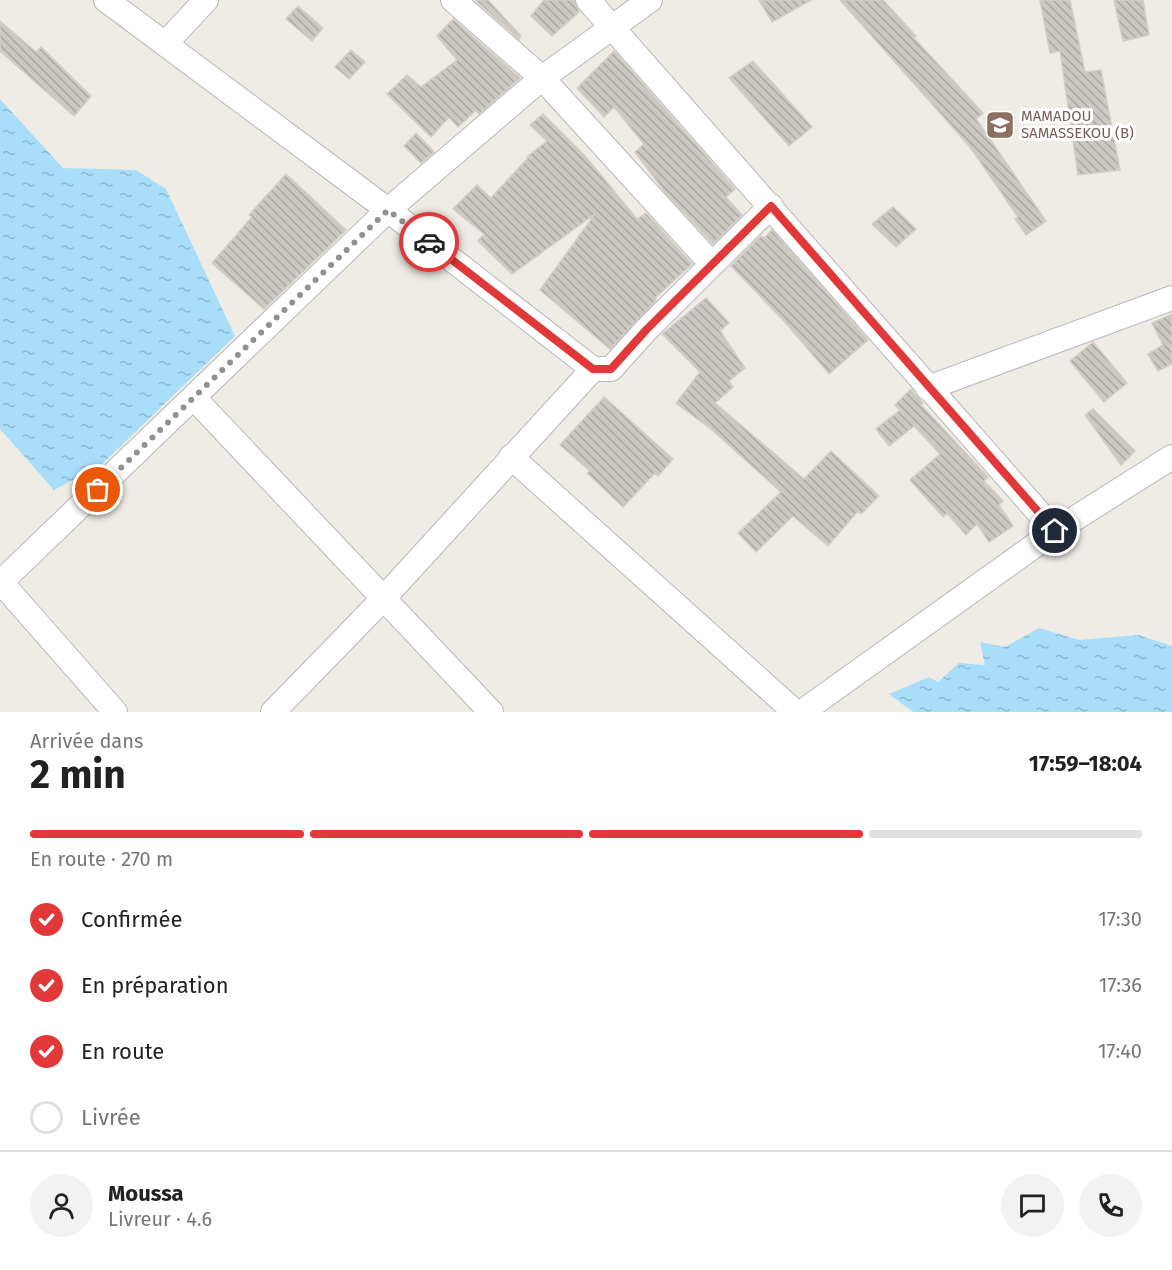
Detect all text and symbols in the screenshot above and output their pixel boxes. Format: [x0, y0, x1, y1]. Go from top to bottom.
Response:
place label: MAMADOU SAMASSEKOU (B) [1021, 107, 1134, 142]
school or university icon: MAMADOU SAMASSEKOU (B) [984, 109, 1016, 141]
courier [399, 212, 459, 272]
icon: car [413, 226, 446, 259]
pin [72, 464, 123, 515]
icon: bag [81, 473, 114, 506]
pin [1029, 505, 1080, 556]
icon: home [1038, 514, 1071, 547]
text: Arrivée dans [30, 729, 143, 753]
text: 17:59–18:04 [1029, 750, 1142, 777]
text: 2 min [30, 752, 126, 798]
text: En route · 270 m [30, 847, 173, 871]
icon: check [30, 903, 63, 936]
text: Confirmée [81, 906, 183, 933]
text: 17:30 [1098, 907, 1142, 931]
icon: check [30, 969, 63, 1002]
text: En préparation [81, 972, 229, 999]
text: 17:36 [1099, 973, 1142, 997]
icon: check [30, 1035, 63, 1068]
text: En route [81, 1038, 164, 1065]
text: 17:40 [1098, 1039, 1142, 1063]
text: Livrée [81, 1104, 141, 1131]
button: person [30, 1174, 93, 1237]
button: chat [1001, 1174, 1064, 1237]
button: phone [1079, 1174, 1142, 1237]
text: Moussa [108, 1180, 184, 1207]
text: Livreur · 4.6 [108, 1207, 212, 1231]

